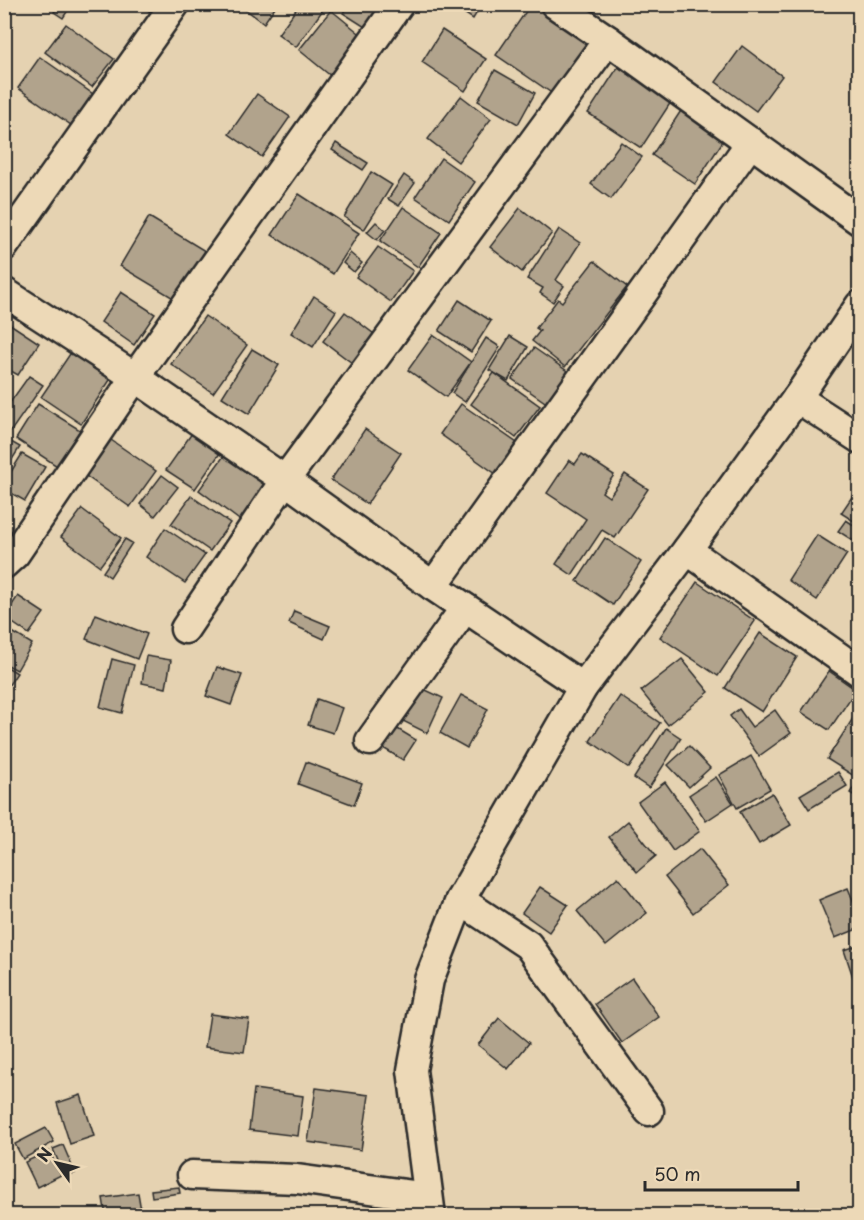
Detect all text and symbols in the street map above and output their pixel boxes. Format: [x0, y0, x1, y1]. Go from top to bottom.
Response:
north arrow [27, 1133, 87, 1193]
text: N [30, 1142, 57, 1166]
scale bar [645, 1154, 798, 1192]
text: 50 m [654, 1160, 701, 1187]

